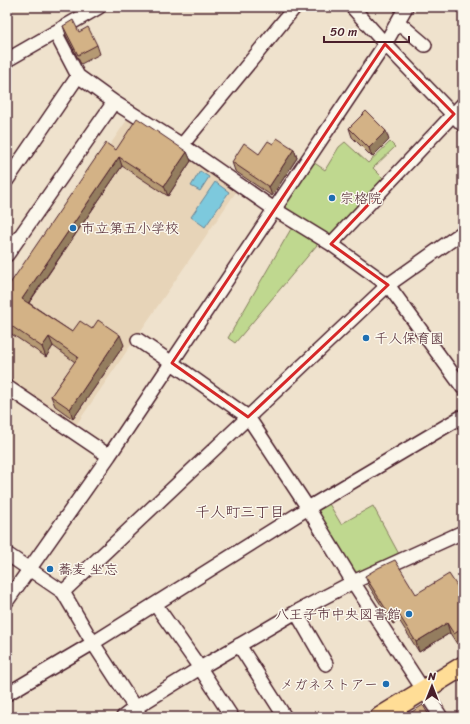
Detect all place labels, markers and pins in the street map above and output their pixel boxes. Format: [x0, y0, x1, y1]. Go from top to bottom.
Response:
place label: 宗格院 [340, 186, 382, 211]
marker: 宗格院 [327, 193, 337, 203]
place label: 市立第五小学校 [81, 216, 179, 241]
marker: 市立第五小学校 [68, 223, 78, 233]
place label: 千人保育園 [374, 326, 444, 351]
marker: 千人保育園 [361, 333, 371, 343]
place label: 蕎麦 坐忘 [58, 557, 118, 582]
marker: 蕎麦 坐忘 [45, 564, 55, 574]
place label: 八王子市中央図書館 [275, 602, 401, 627]
marker: 八王子市中央図書館 [404, 609, 414, 619]
place label: メガネストアー [280, 672, 378, 697]
marker: メガネストアー [381, 679, 391, 689]

